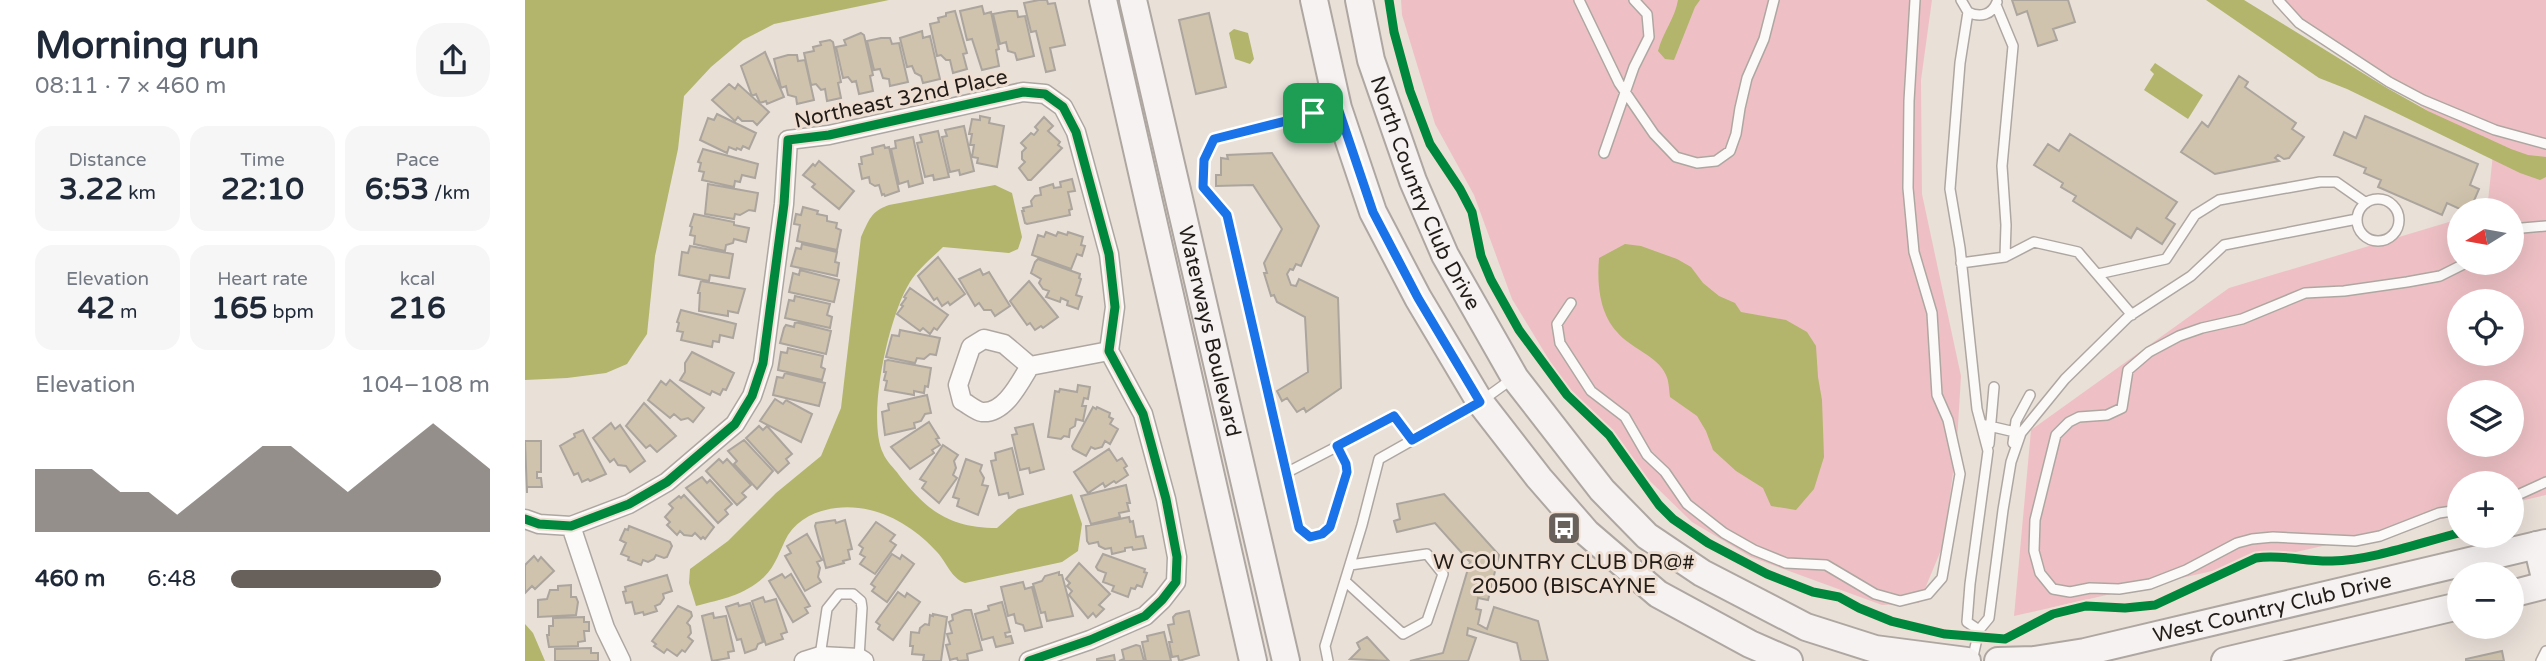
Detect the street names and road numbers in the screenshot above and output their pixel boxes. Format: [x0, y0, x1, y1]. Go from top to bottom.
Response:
street label: Northeast 32nd Place [792, 64, 1010, 134]
street label: North Country Club Drive [1365, 73, 1486, 314]
street label: Waterways Boulevard [1173, 223, 1246, 439]
street label: West Country Club Drive [2151, 567, 2394, 648]

